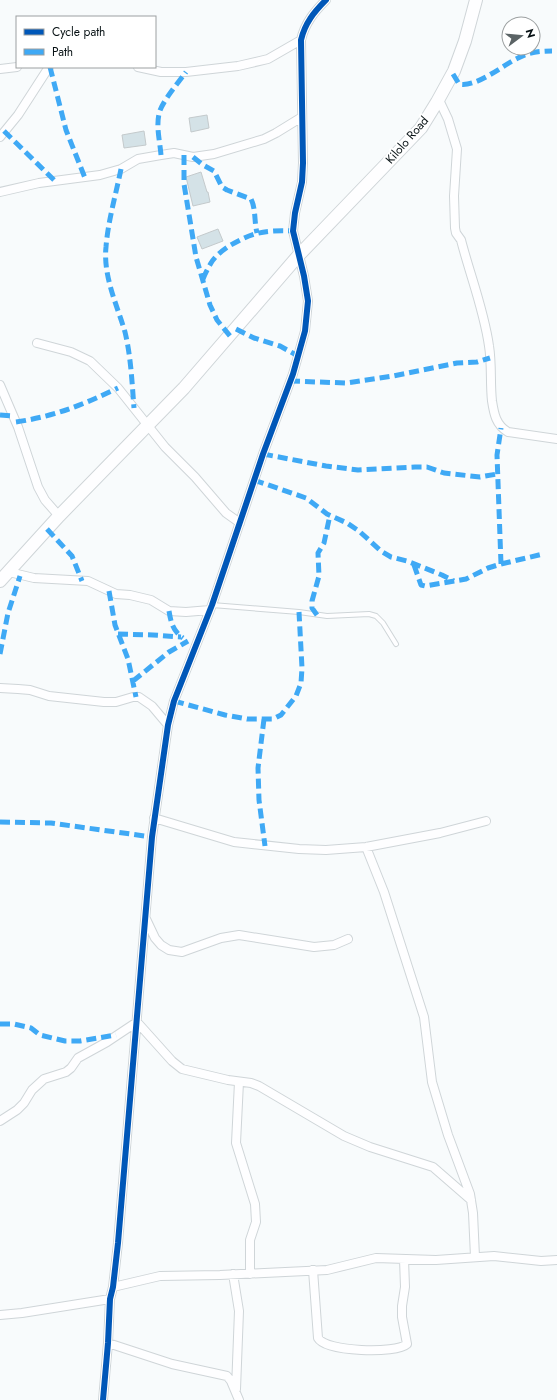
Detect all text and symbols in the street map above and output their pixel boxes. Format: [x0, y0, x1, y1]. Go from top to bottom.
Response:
legend [16, 16, 156, 68]
north arrow [501, 16, 541, 56]
text: Cycle path [52, 23, 105, 41]
text: N [522, 27, 540, 40]
text: Path [52, 43, 73, 61]
street label: Kilolo Road [381, 112, 433, 168]

